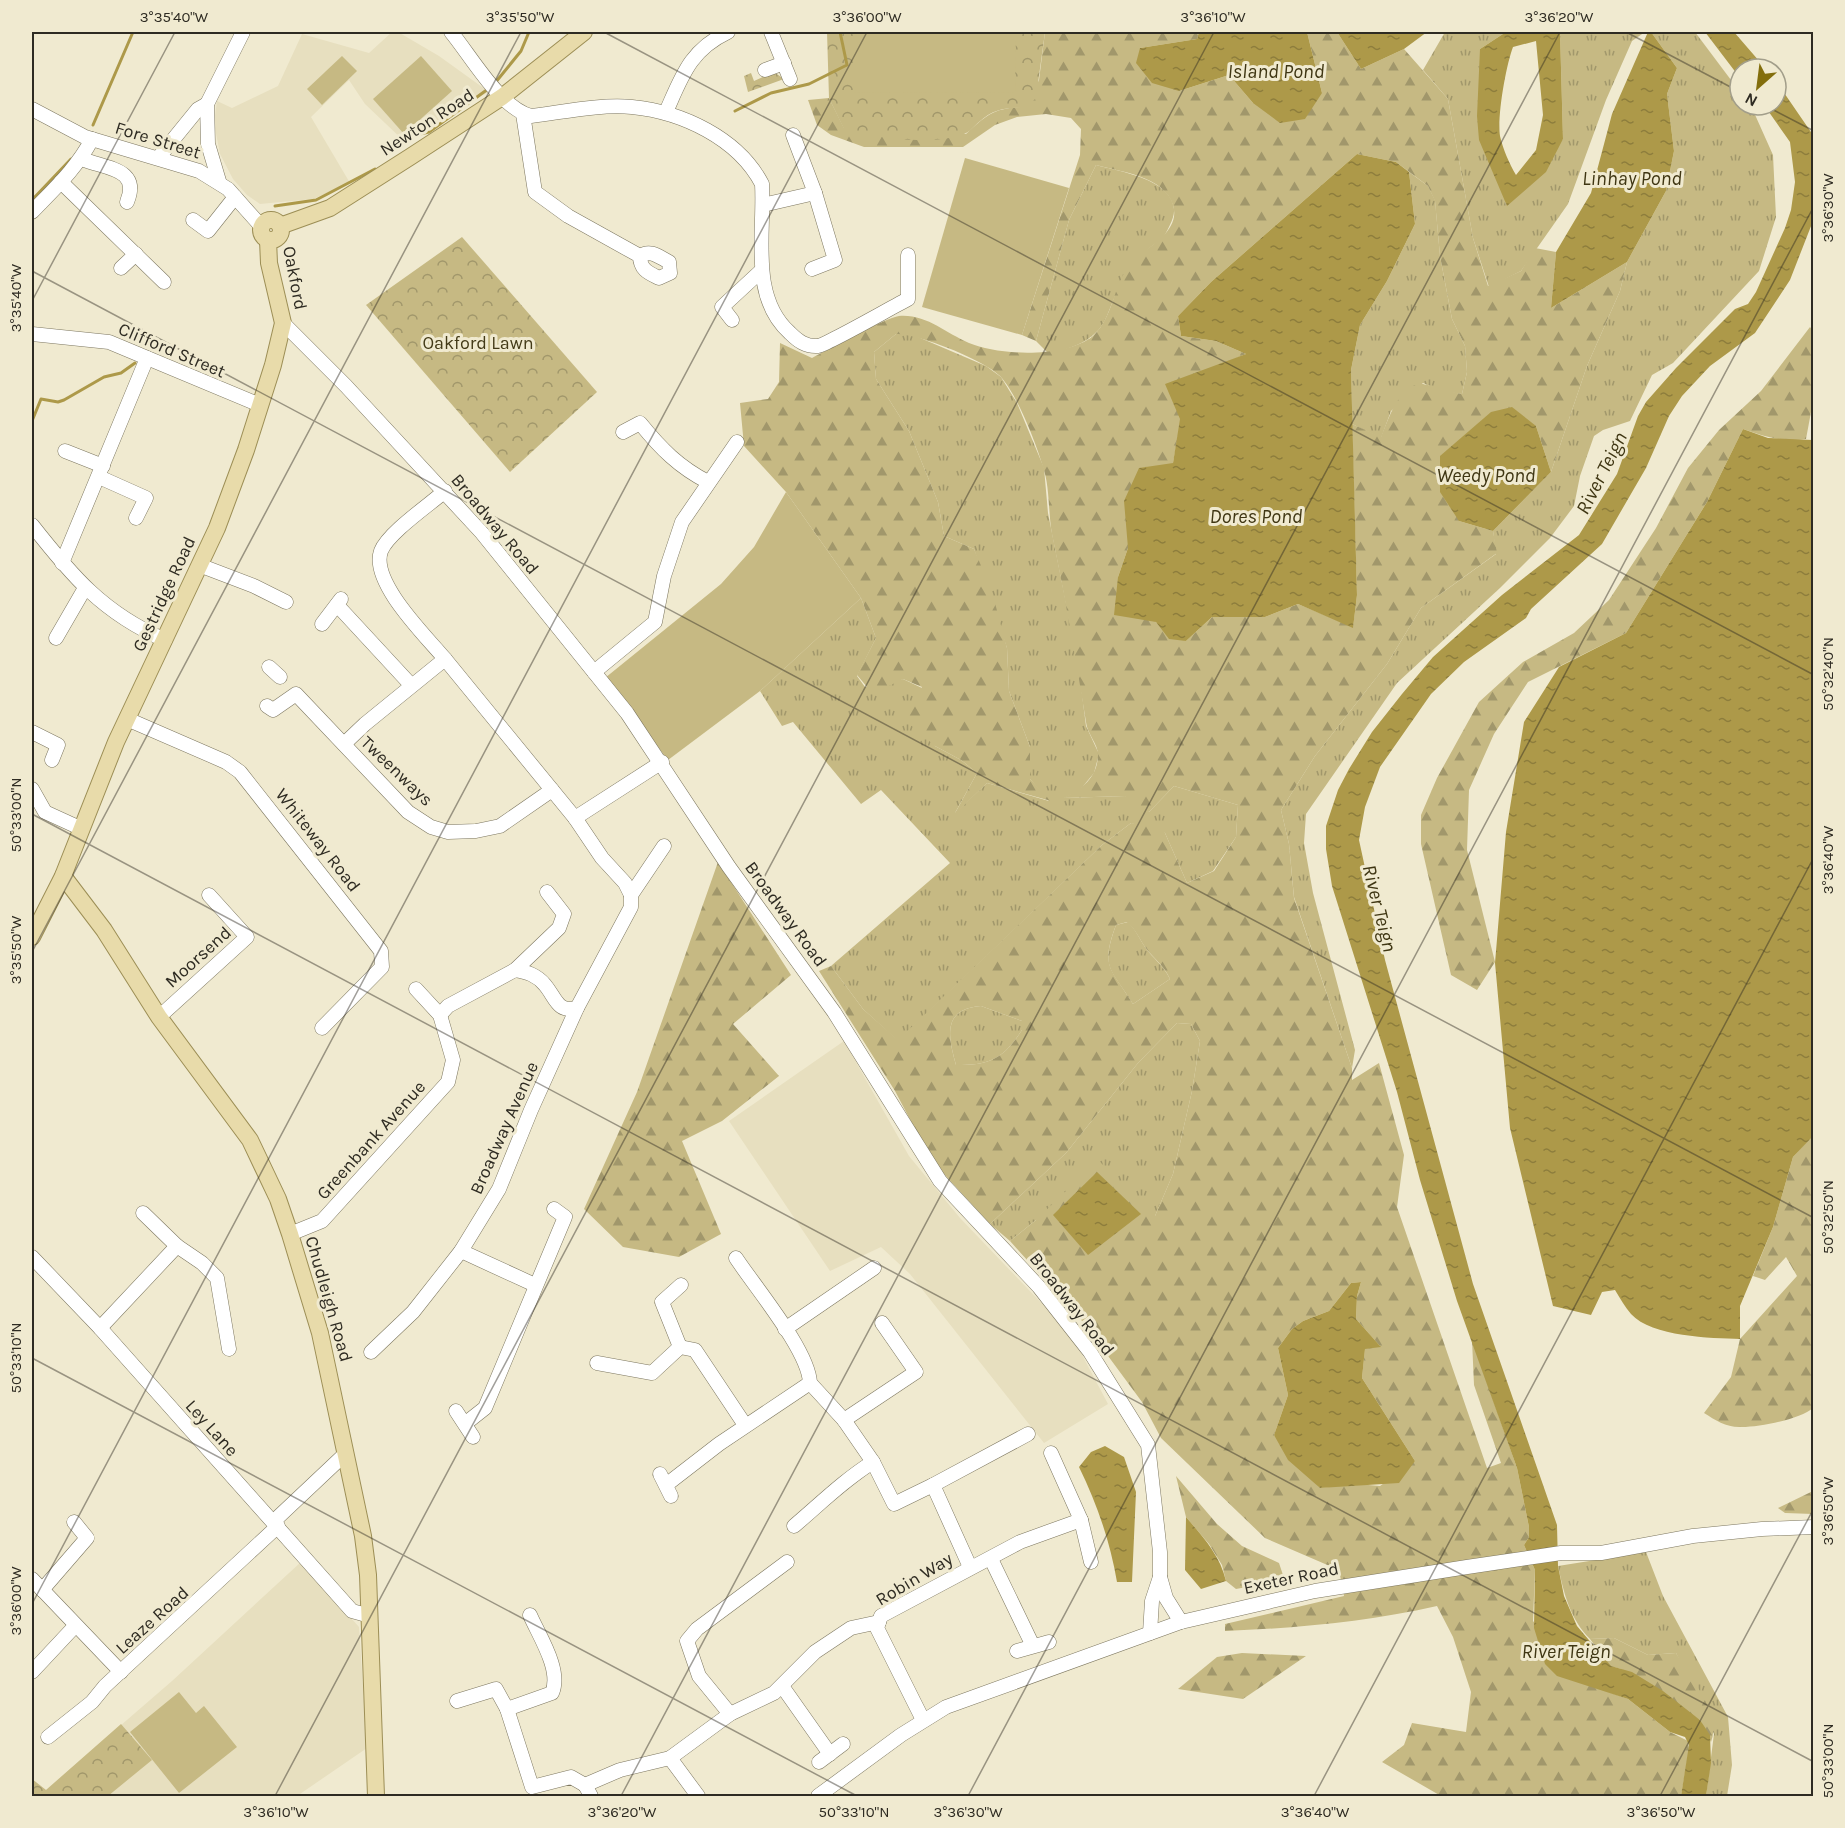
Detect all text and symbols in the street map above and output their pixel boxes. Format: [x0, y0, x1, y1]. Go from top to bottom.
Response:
text: 3°35'40"W [140, 8, 209, 26]
text: 3°35'50"W [486, 8, 555, 26]
text: 3°36'00"W [832, 8, 902, 26]
text: 3°36'10"W [1180, 8, 1246, 26]
text: 3°36'20"W [1524, 8, 1594, 26]
north arrow [1728, 57, 1788, 117]
water label: Island Pond [1228, 60, 1325, 83]
street label: Newton Road [376, 83, 478, 161]
text: N [1742, 89, 1761, 111]
street label: Fore Street [113, 117, 204, 163]
water label: Linhay Pond [1582, 167, 1682, 190]
text: 3°36'30"W [1819, 173, 1837, 243]
street label: Oakford [278, 244, 312, 312]
text: 3°35'40"W [7, 263, 25, 332]
street label: Clifford Street [115, 318, 229, 383]
park label: Oakford Lawn [422, 332, 534, 354]
water label: River Teign [1571, 428, 1632, 518]
water label: Weedy Pond [1436, 464, 1536, 487]
street label: Broadway Road [446, 469, 544, 579]
water label: Dores Pond [1210, 505, 1303, 528]
street label: Gestridge Road [128, 533, 200, 655]
text: 50°32'40"N [1819, 637, 1837, 711]
street label: Tweenways [356, 731, 438, 811]
text: 50°33'00"N [7, 778, 25, 852]
street label: Whiteway Road [271, 784, 365, 896]
text: 3°36'40"W [1819, 825, 1837, 894]
street label: Broadway Road [740, 857, 832, 971]
water label: River Teign [1358, 862, 1401, 954]
text: 3°35'50"W [7, 915, 25, 984]
street label: Moorsend [160, 922, 236, 992]
street label: Broadway Avenue [465, 1058, 543, 1198]
street label: Greenbank Avenue [312, 1076, 430, 1204]
text: 50°32'50"N [1819, 1180, 1837, 1254]
street label: Chudleigh Road [301, 1234, 357, 1364]
street label: Broadway Road [1025, 1248, 1119, 1360]
text: 50°33'10"N [7, 1323, 25, 1393]
street label: Ley Lane [181, 1395, 243, 1461]
text: 3°36'50"W [1819, 1476, 1837, 1545]
street label: Robin Way [872, 1547, 957, 1611]
street label: Exeter Road [1241, 1557, 1341, 1599]
text: 3°36'00"W [7, 1566, 25, 1636]
street label: Leaze Road [111, 1581, 193, 1659]
water label: River Teign [1521, 1640, 1611, 1663]
text: 50°33'00"N [1819, 1724, 1837, 1798]
text: 3°36'10"W [243, 1803, 309, 1821]
text: 3°36'20"W [587, 1803, 657, 1821]
text: 50°33'10"N [819, 1803, 889, 1821]
text: 3°36'30"W [933, 1803, 1003, 1821]
text: 3°36'40"W [1281, 1803, 1350, 1821]
text: 3°36'50"W [1627, 1803, 1696, 1821]

